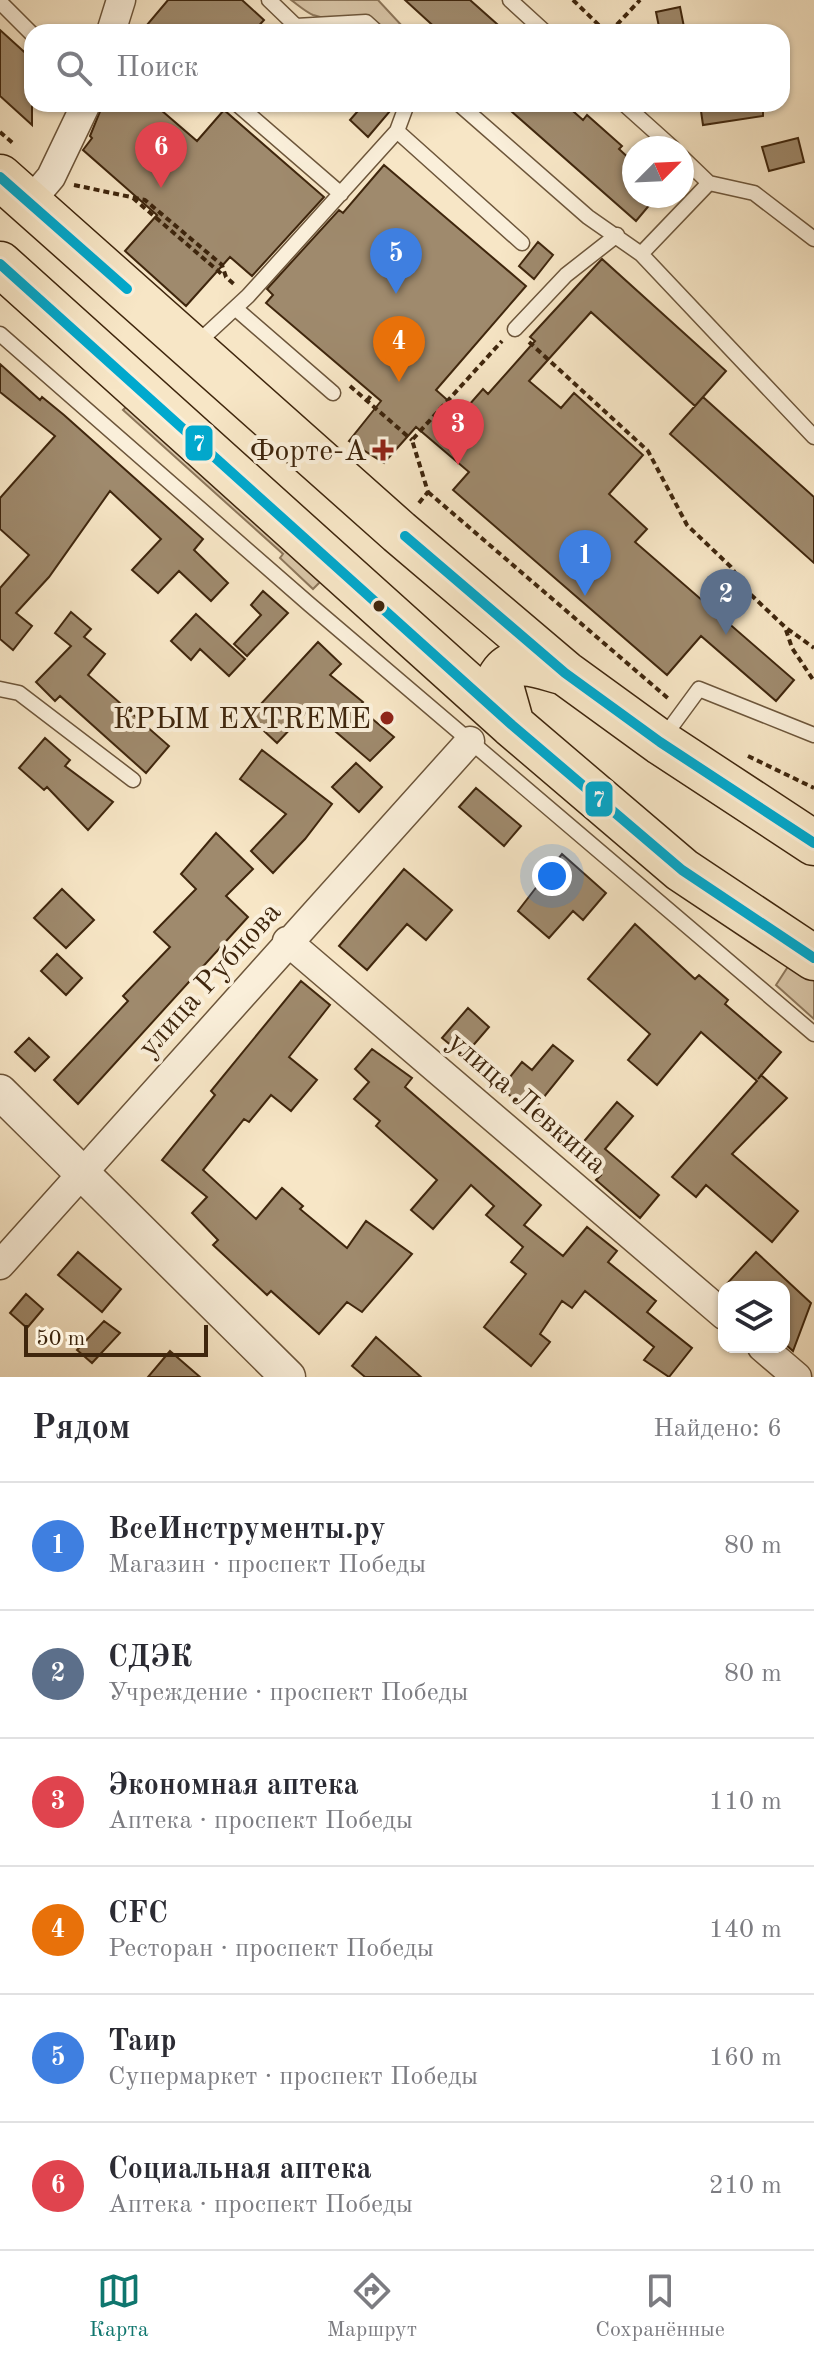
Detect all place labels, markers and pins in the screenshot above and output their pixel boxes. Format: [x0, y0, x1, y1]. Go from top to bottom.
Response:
pin: 6 [135, 122, 187, 188]
pin: 5 [370, 228, 422, 294]
pin: 4 [373, 316, 425, 382]
pin: 3 [432, 399, 484, 465]
place label: Форте-А [249, 437, 367, 467]
marker: Форте-А [374, 441, 392, 459]
pin: 1 [559, 530, 611, 596]
pin: 2 [700, 569, 752, 635]
unlabelled marker [371, 598, 387, 614]
place label: КРЫМ EXTREME [113, 705, 371, 735]
marker: КРЫМ EXTREME [378, 709, 396, 727]

